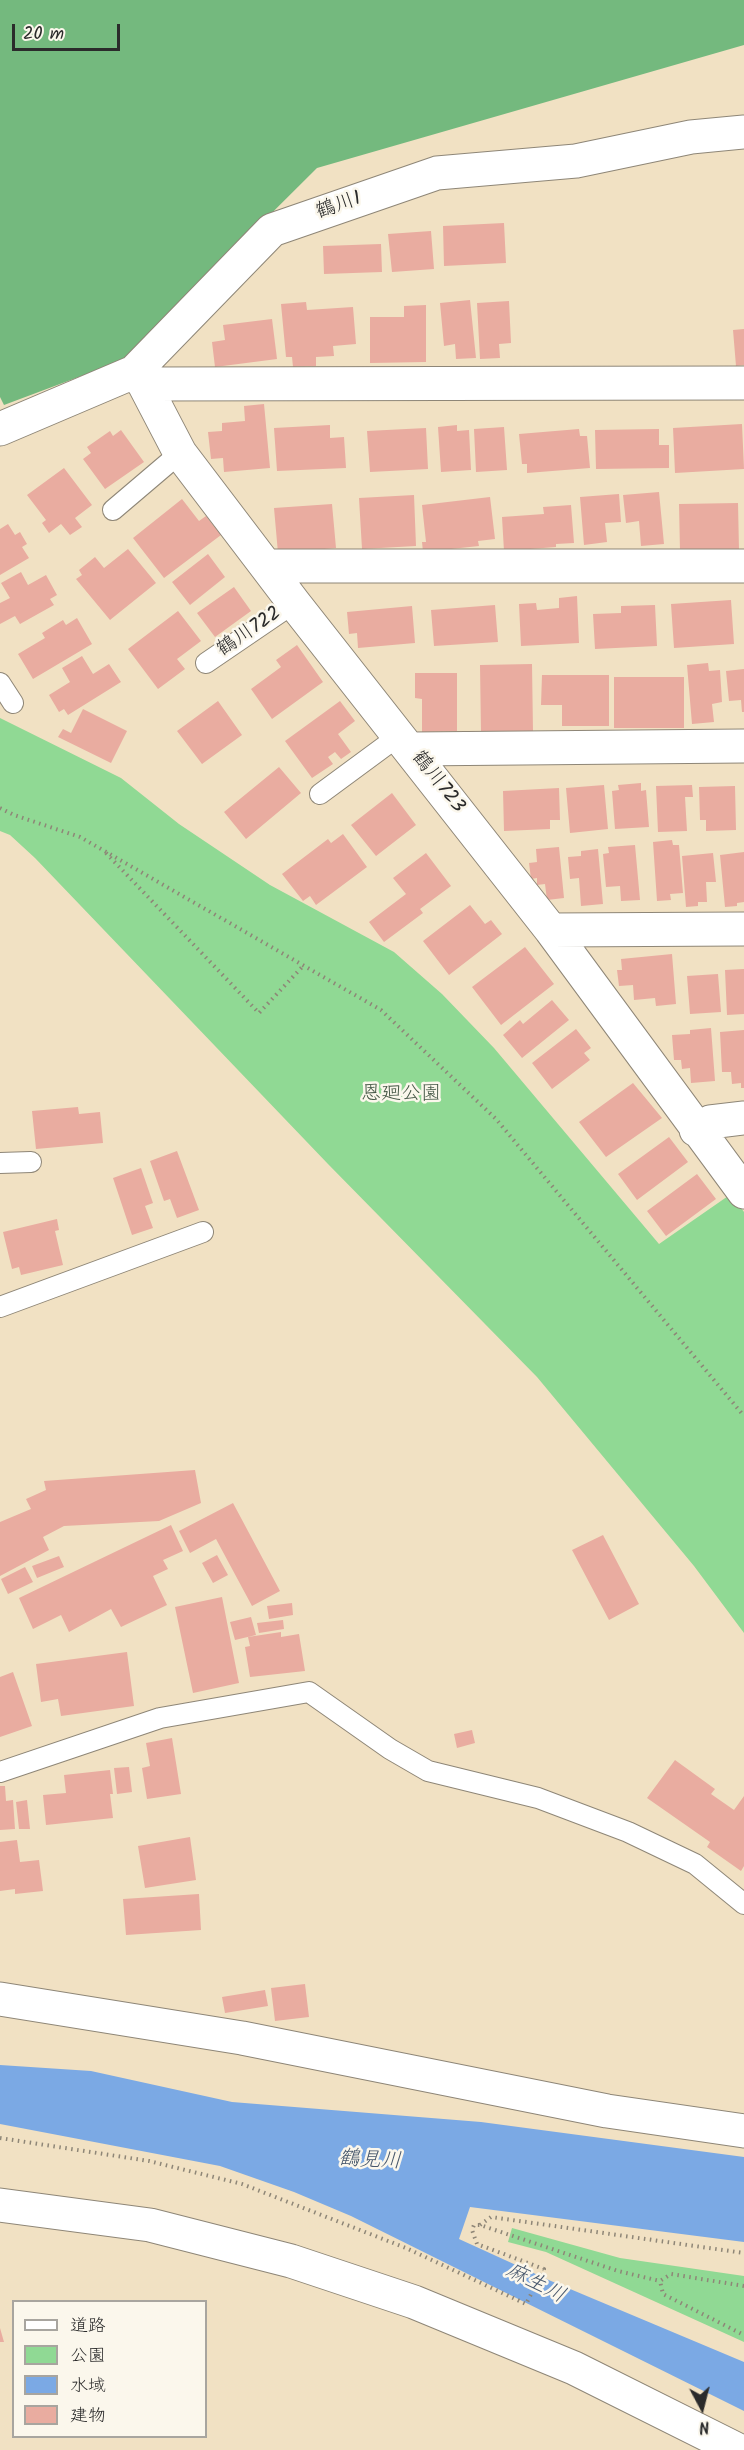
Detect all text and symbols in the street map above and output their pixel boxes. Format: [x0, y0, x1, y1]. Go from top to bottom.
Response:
scale bar [15, 12, 123, 50]
text: 20 m [23, 20, 64, 49]
street label: 鶴川1 [313, 188, 365, 226]
street label: 鶴川722 [213, 603, 287, 663]
street label: 鶴川723 [405, 747, 469, 819]
park label: 恩廻公園 [361, 1084, 441, 1108]
water label: 鶴見川 [338, 2148, 402, 2176]
water label: 麻生川 [501, 2259, 569, 2311]
legend [12, 2300, 207, 2438]
text: 道路 [70, 2312, 106, 2341]
text: 公園 [70, 2342, 106, 2371]
text: 水域 [70, 2372, 106, 2401]
north arrow [672, 2378, 732, 2438]
text: 建物 [70, 2402, 106, 2431]
text: N [698, 2413, 711, 2439]

